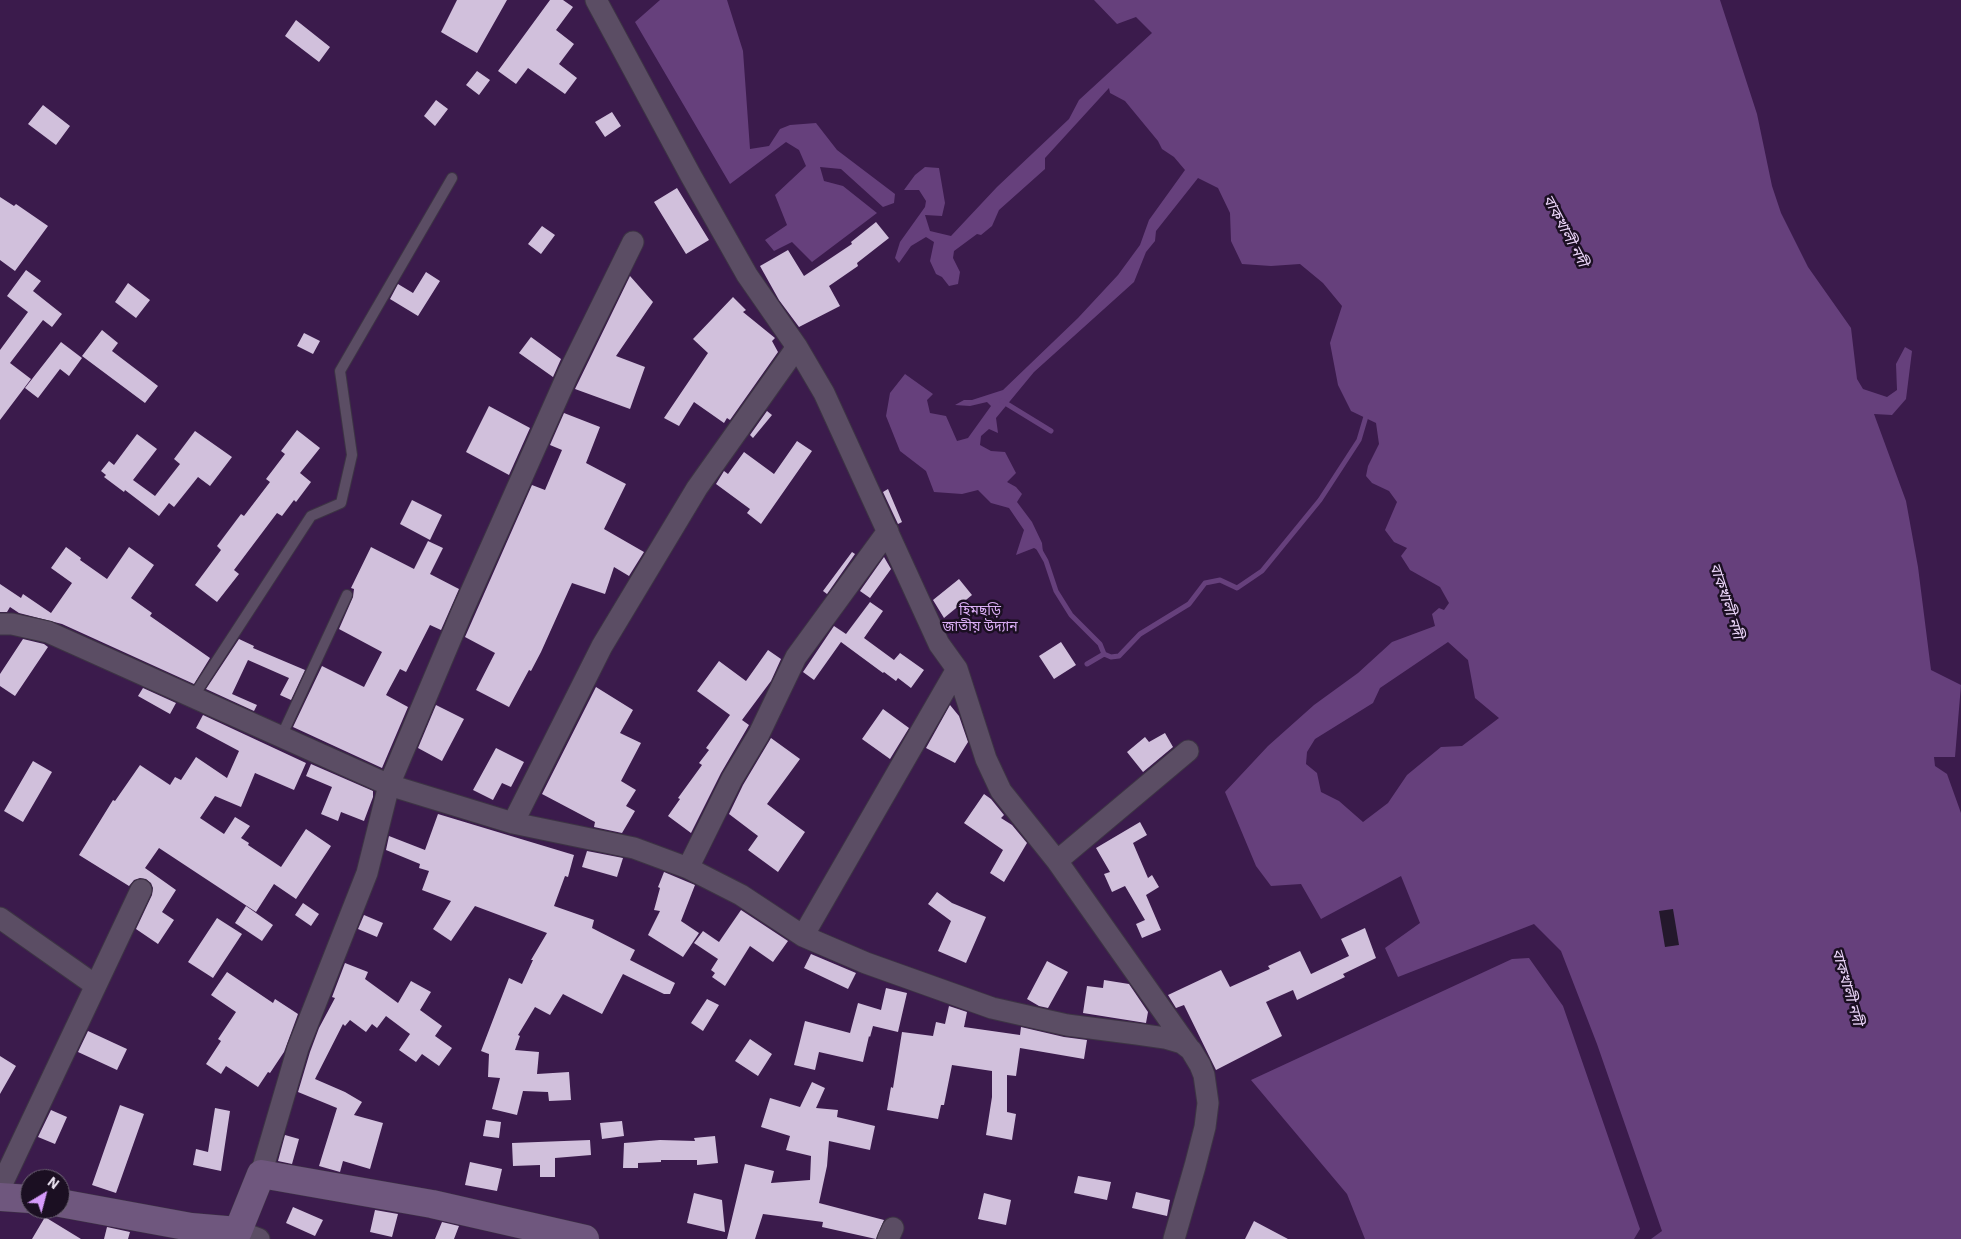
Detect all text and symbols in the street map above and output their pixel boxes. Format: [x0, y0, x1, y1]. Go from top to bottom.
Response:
water label: বাকখালী নদী [1539, 192, 1591, 270]
water label: বাকখালী নদী [1705, 561, 1747, 641]
park label: হিমছড়ি জাতীয় উদ্যান [942, 603, 1018, 636]
water label: বাকখালী নদী [1827, 947, 1867, 1027]
north arrow [20, 1169, 70, 1219]
text: N [44, 1173, 63, 1193]

